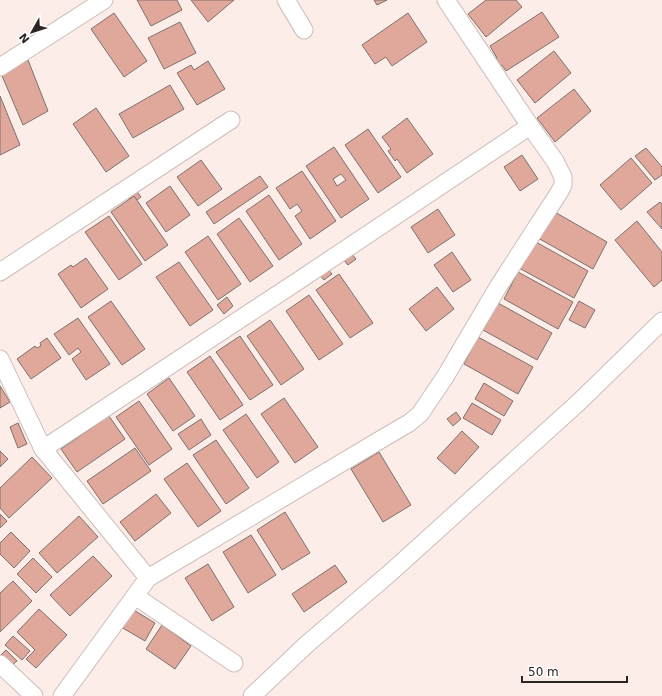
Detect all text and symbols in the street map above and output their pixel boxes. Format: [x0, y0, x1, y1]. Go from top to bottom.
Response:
north arrow [12, 12, 52, 52]
text: N [17, 30, 33, 46]
scale bar [522, 658, 627, 684]
text: 50 m [528, 665, 559, 679]

